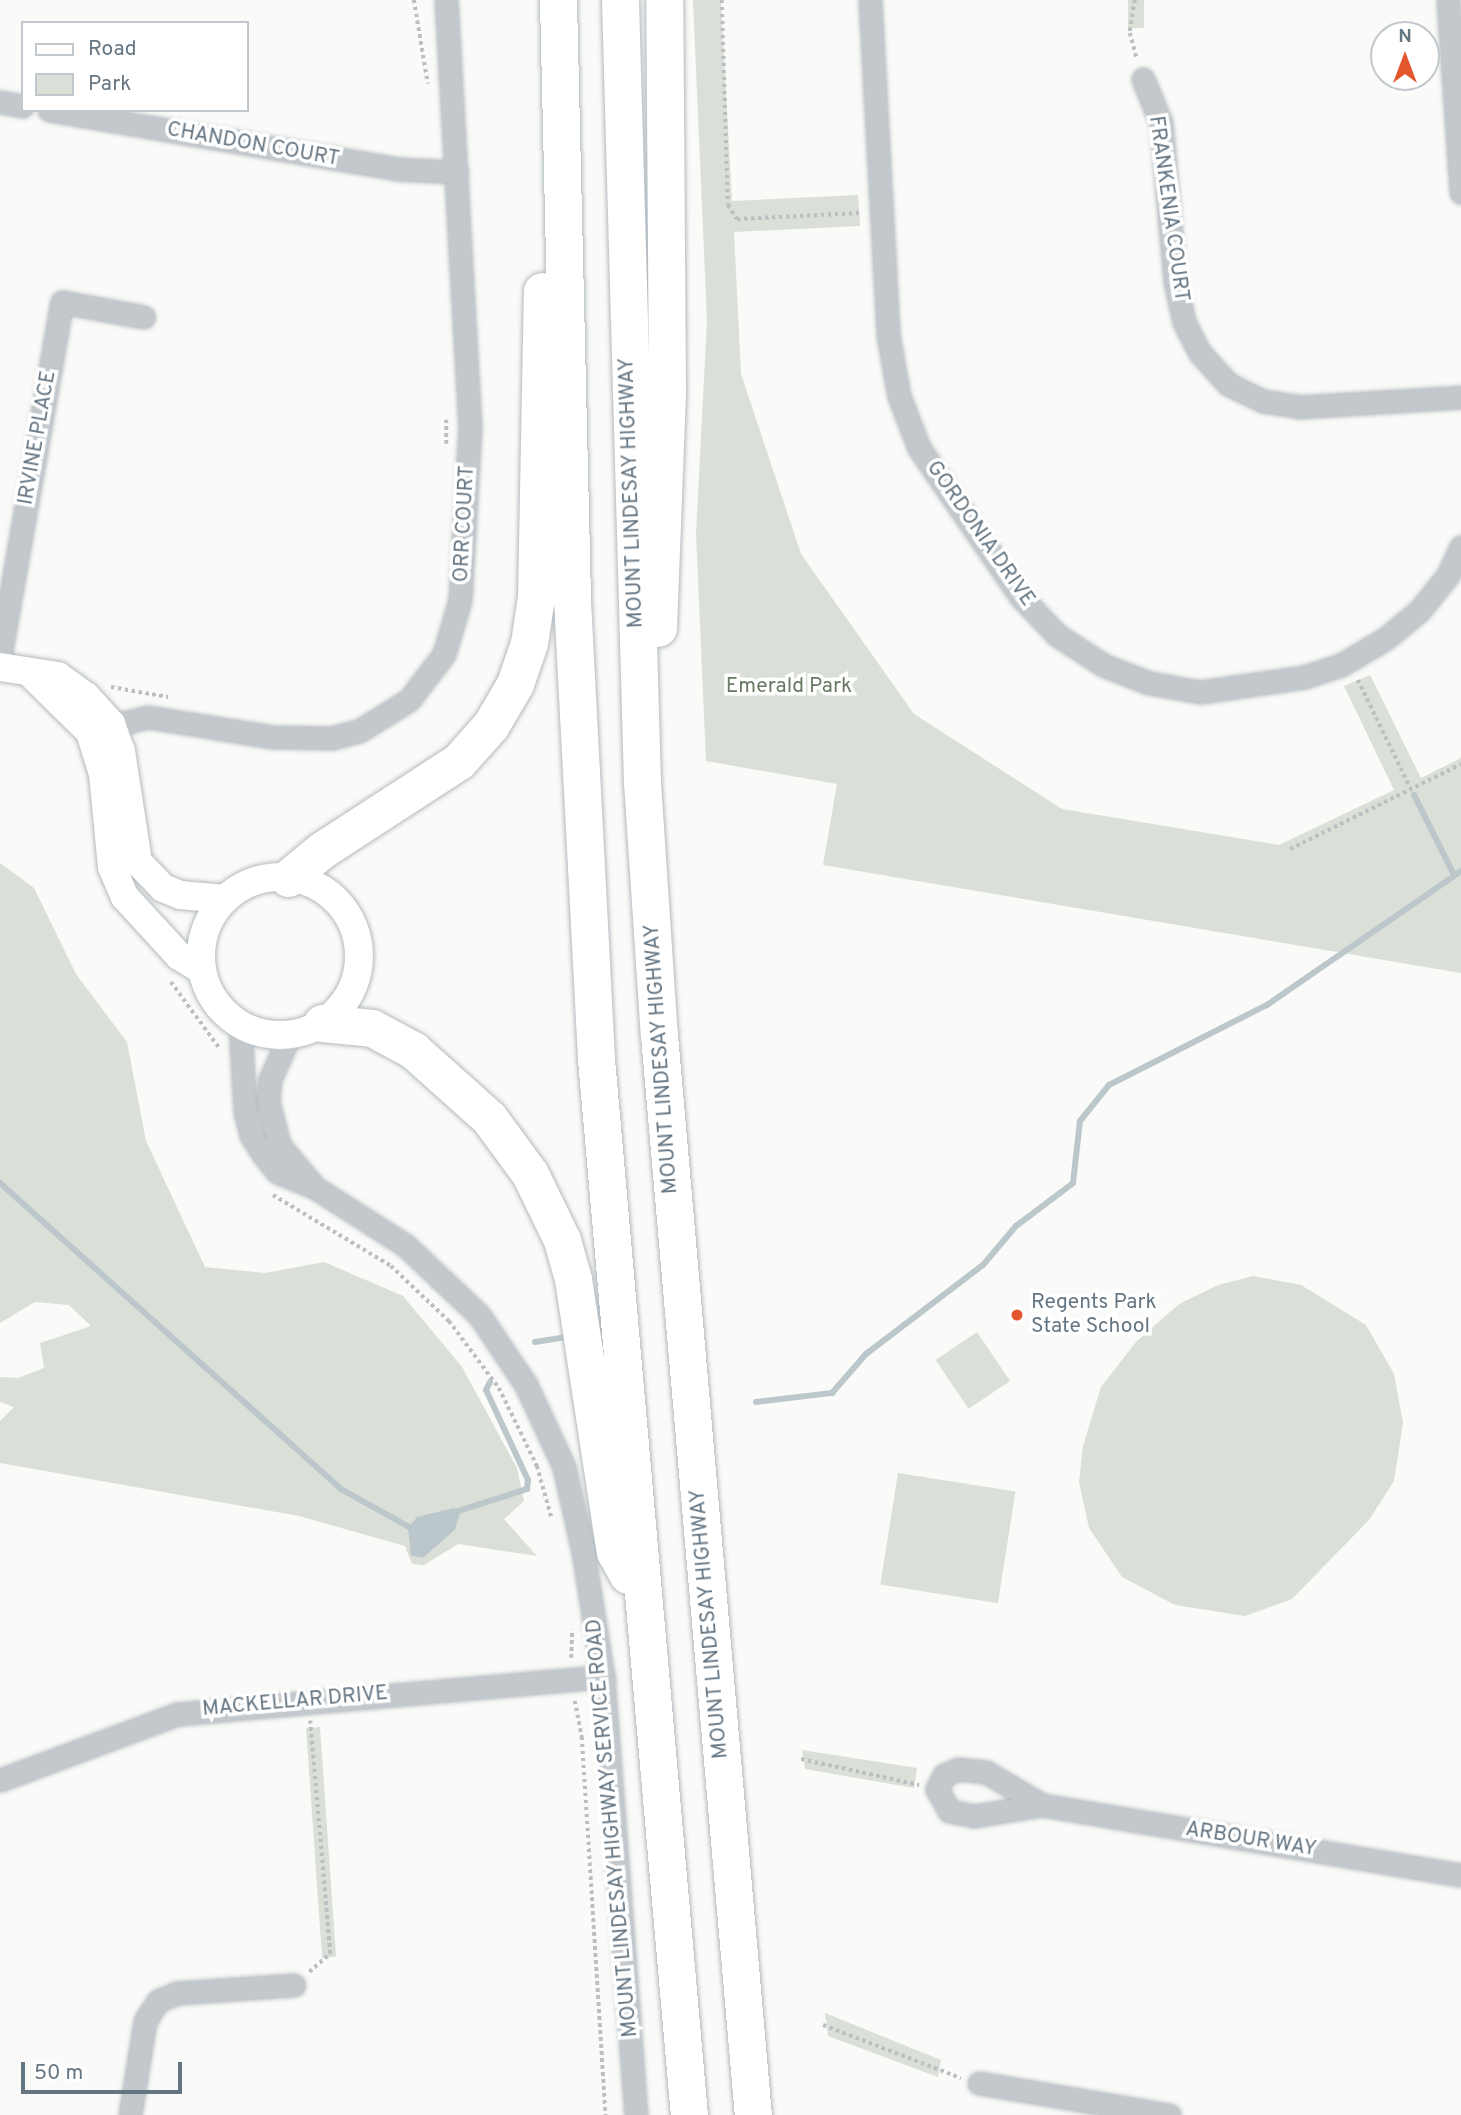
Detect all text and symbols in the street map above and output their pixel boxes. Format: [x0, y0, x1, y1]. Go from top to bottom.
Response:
legend [21, 21, 248, 112]
north arrow [1370, 21, 1440, 91]
text: N [1398, 25, 1412, 49]
text: Road [88, 36, 137, 63]
text: Park [88, 71, 131, 98]
street label: FRANKENIA COURT [1142, 114, 1194, 304]
street label: CHANDON COURT [165, 117, 341, 173]
street label: MOUNT LINDESAY HIGHWAY [615, 357, 649, 629]
street label: IRVINE PLACE [14, 369, 62, 507]
street label: GORDONIA DRIVE [920, 456, 1040, 612]
street label: ORR COURT [449, 465, 481, 583]
park label: Emerald Park [726, 674, 852, 700]
street label: MOUNT LINDESAY HIGHWAY [640, 922, 684, 1196]
place label: Regents Park State School [1031, 1290, 1157, 1340]
marker: Regents Park State School [1009, 1307, 1025, 1323]
street label: MOUNT LINDESAY HIGHWAY [686, 1487, 734, 1761]
street label: MOUNT LINDESAY HIGHWAY SERVICE ROAD [582, 1616, 644, 2040]
street label: MACKELLAR DRIVE [201, 1681, 389, 1723]
street label: ARBOUR WAY [1183, 1817, 1319, 1863]
scale bar [24, 2048, 186, 2092]
text: 50 m [34, 2060, 83, 2087]

